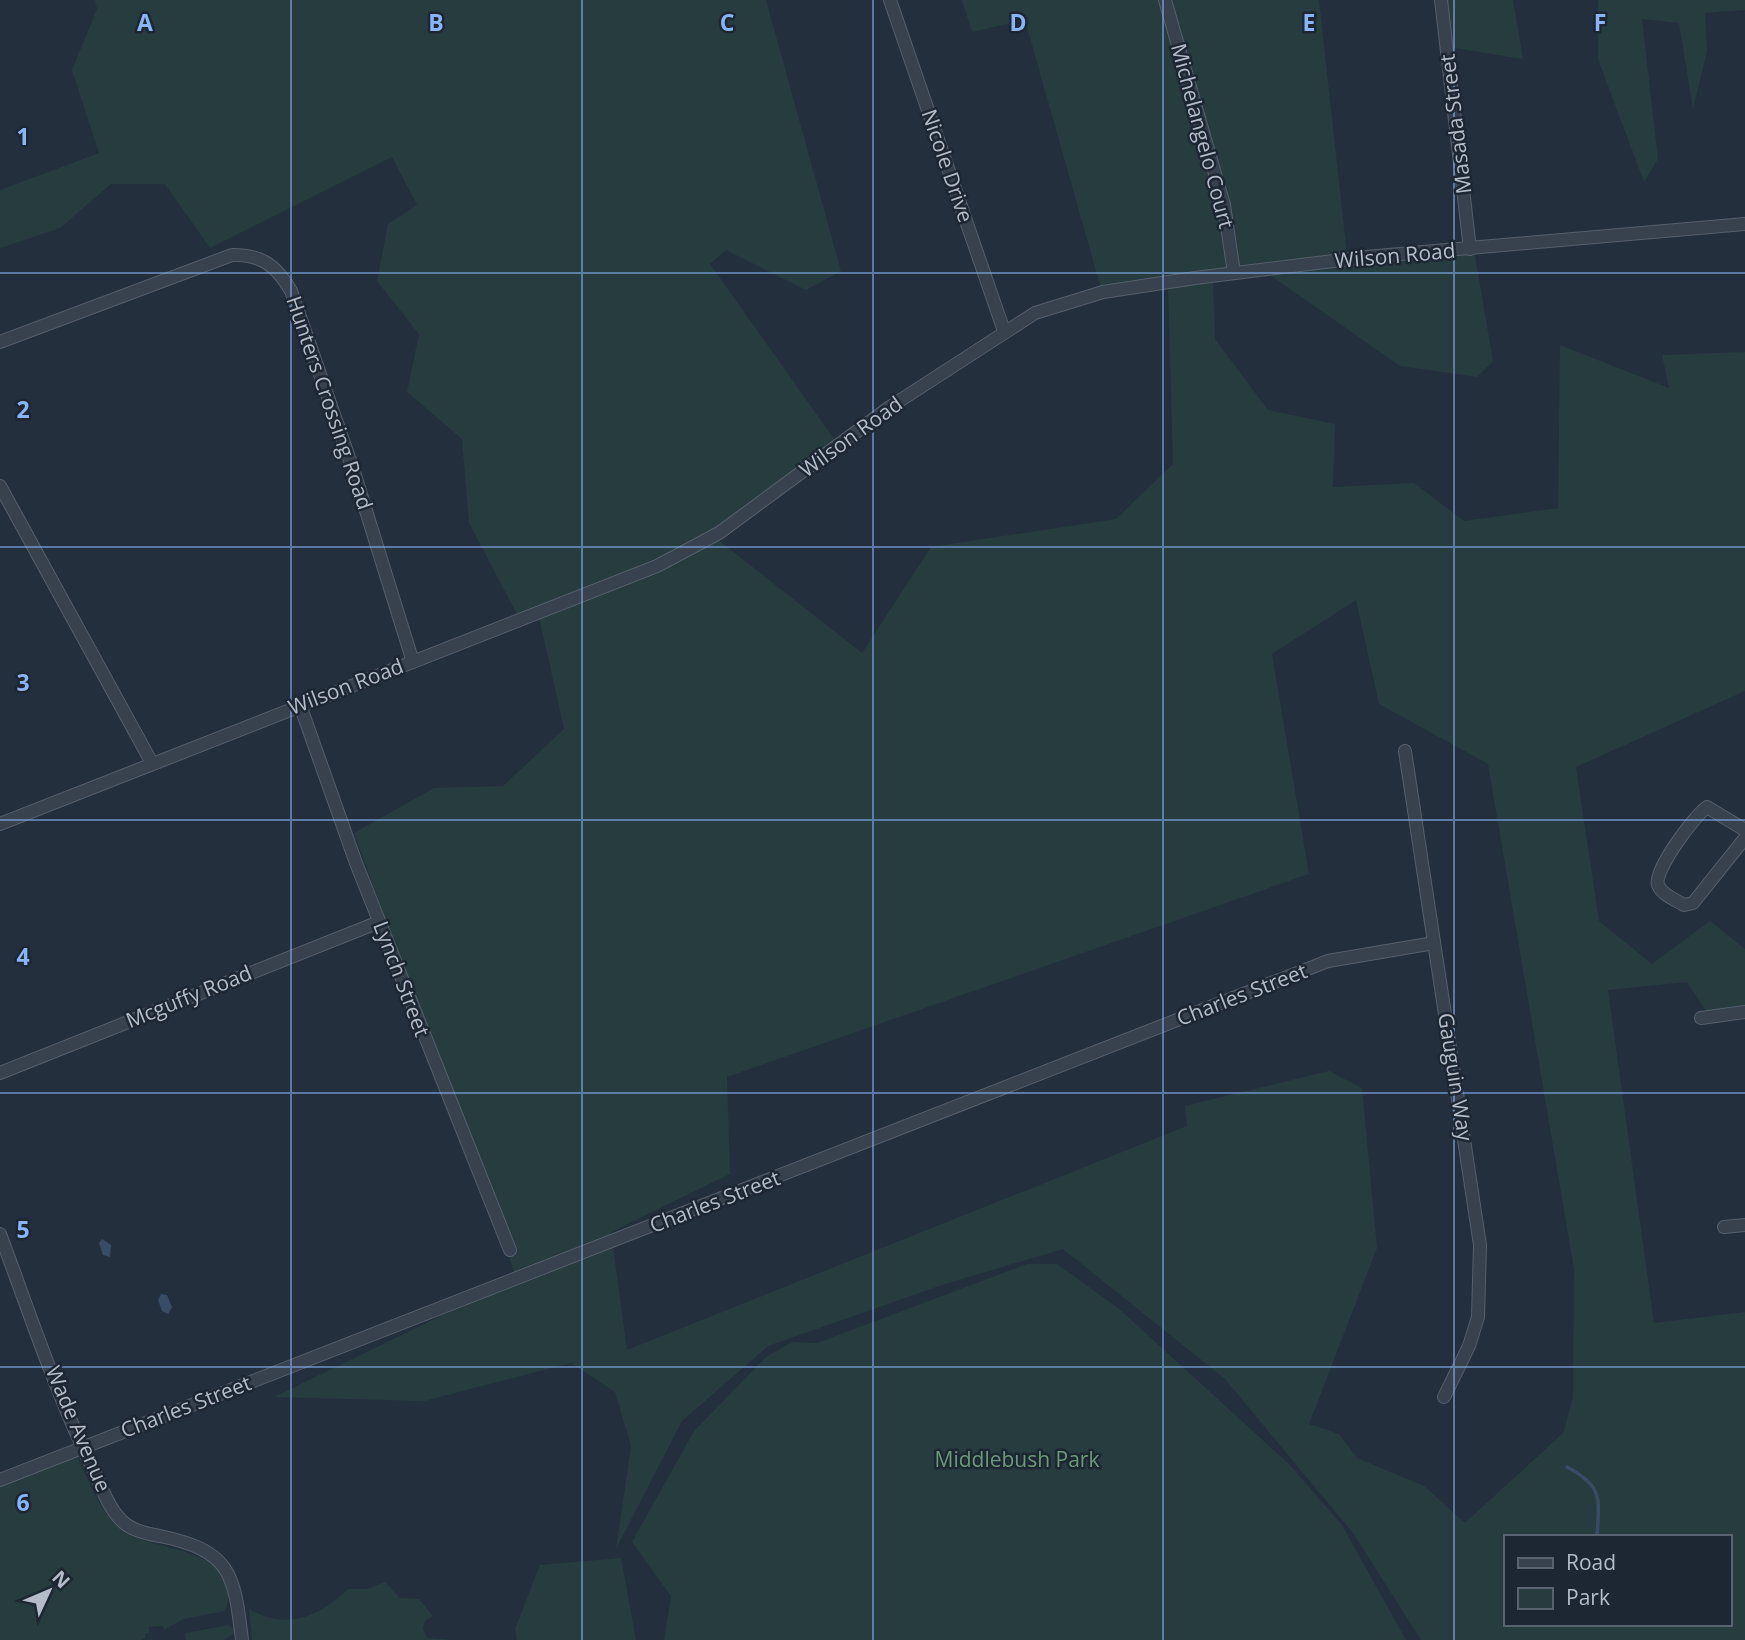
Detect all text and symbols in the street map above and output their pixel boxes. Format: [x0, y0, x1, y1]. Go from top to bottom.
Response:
text: A [137, 6, 153, 38]
text: B [428, 6, 444, 38]
text: C [720, 6, 734, 38]
text: D [1009, 6, 1027, 38]
text: E [1303, 6, 1315, 38]
text: F [1594, 6, 1606, 38]
street label: Michelangelo Court [1165, 40, 1241, 231]
street label: Masada Street [1433, 53, 1477, 196]
street label: Nicole Drive [916, 105, 980, 226]
text: 1 [16, 120, 30, 152]
street label: Wilson Road [1333, 236, 1456, 274]
street label: Hunters Crossing Road [280, 292, 380, 513]
street label: Wilson Road [793, 389, 908, 483]
text: 2 [16, 393, 30, 425]
street label: Wilson Road [284, 651, 407, 721]
text: 3 [16, 666, 30, 698]
street label: Lynch Street [367, 917, 437, 1040]
text: 4 [16, 940, 30, 972]
street label: Charles Street [1172, 956, 1311, 1032]
street label: Mcguffy Road [122, 958, 256, 1034]
street label: Gauguin Way [1432, 1011, 1480, 1143]
street label: Charles Street [645, 1163, 784, 1239]
text: 5 [16, 1213, 30, 1245]
street label: Wade Avenue [40, 1361, 118, 1496]
street label: Charles Street [116, 1368, 255, 1444]
park label: Middlebush Park [935, 1445, 1099, 1473]
text: 6 [16, 1486, 30, 1518]
legend [1504, 1535, 1731, 1626]
text: Road [1566, 1548, 1616, 1576]
north arrow [14, 1556, 84, 1626]
text: N [47, 1565, 76, 1594]
text: Park [1566, 1583, 1610, 1611]

